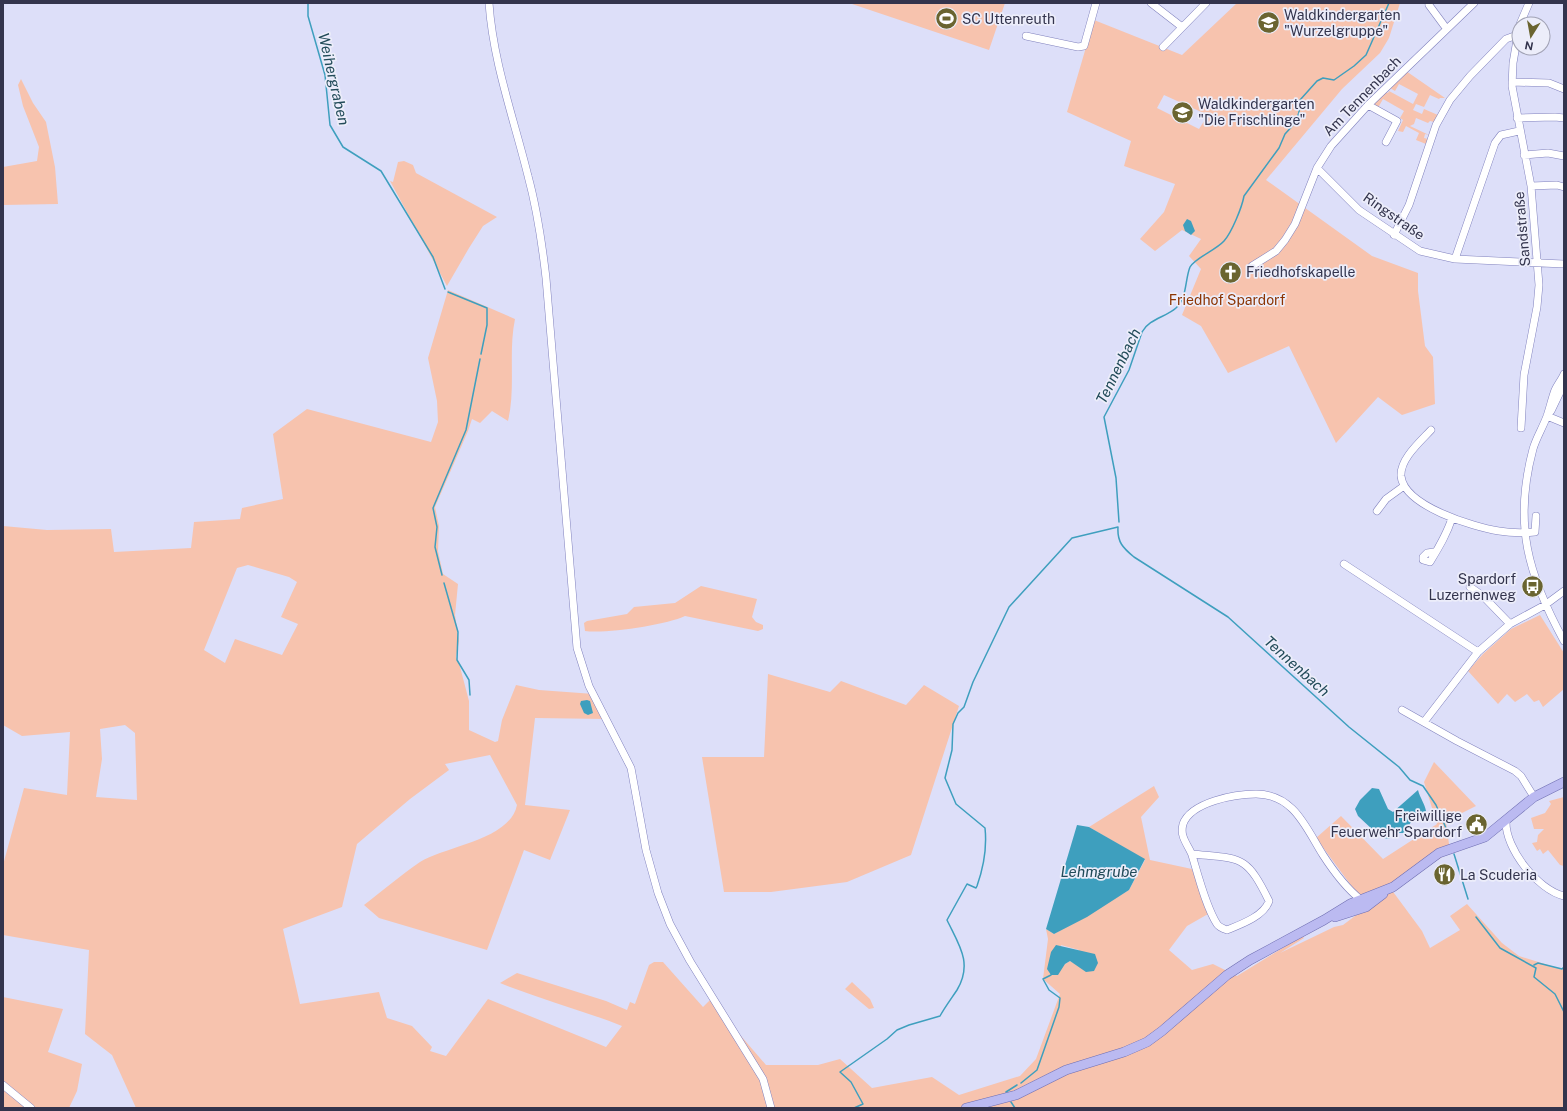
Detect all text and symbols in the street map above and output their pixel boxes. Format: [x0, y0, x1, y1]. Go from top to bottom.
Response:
sports icon: SC Uttenreuth [934, 6, 960, 32]
place label: Waldkindergarten "Wurzelgruppe" [1284, 7, 1401, 39]
school or university icon: Waldkindergarten "Wurzelgruppe" [1256, 10, 1282, 36]
place label: SC Uttenreuth [962, 11, 1055, 27]
north arrow [1511, 16, 1551, 56]
water label: Weihergraben [315, 31, 353, 127]
text: N [1524, 39, 1534, 53]
street label: Am Tennenbach [1320, 53, 1404, 139]
place label: Waldkindergarten "Die Frischlinge" [1198, 96, 1315, 128]
school or university icon: Waldkindergarten "Die Frischlinge" [1169, 99, 1195, 125]
street label: Ringstraße [1360, 189, 1428, 243]
street label: Sandstraße [1511, 191, 1533, 267]
church icon: Friedhofskapelle [1218, 259, 1244, 285]
place label: Friedhofskapelle [1246, 264, 1355, 280]
park label: Friedhof Spardorf [1169, 292, 1286, 308]
water label: Tennenbach [1092, 326, 1144, 406]
place label: Spardorf Luzernenweg [1428, 571, 1516, 603]
bus stop icon: Spardorf Luzernenweg [1519, 574, 1545, 600]
water label: Tennenbach [1261, 632, 1333, 700]
place label: Freiwillige Feuerwehr Spardorf [1330, 808, 1462, 840]
public building icon: Freiwillige Feuerwehr Spardorf [1464, 811, 1490, 837]
restaurant icon: La Scuderia [1432, 862, 1458, 888]
water label: Lehmgrube [1060, 863, 1138, 880]
place label: La Scuderia [1460, 867, 1537, 883]

